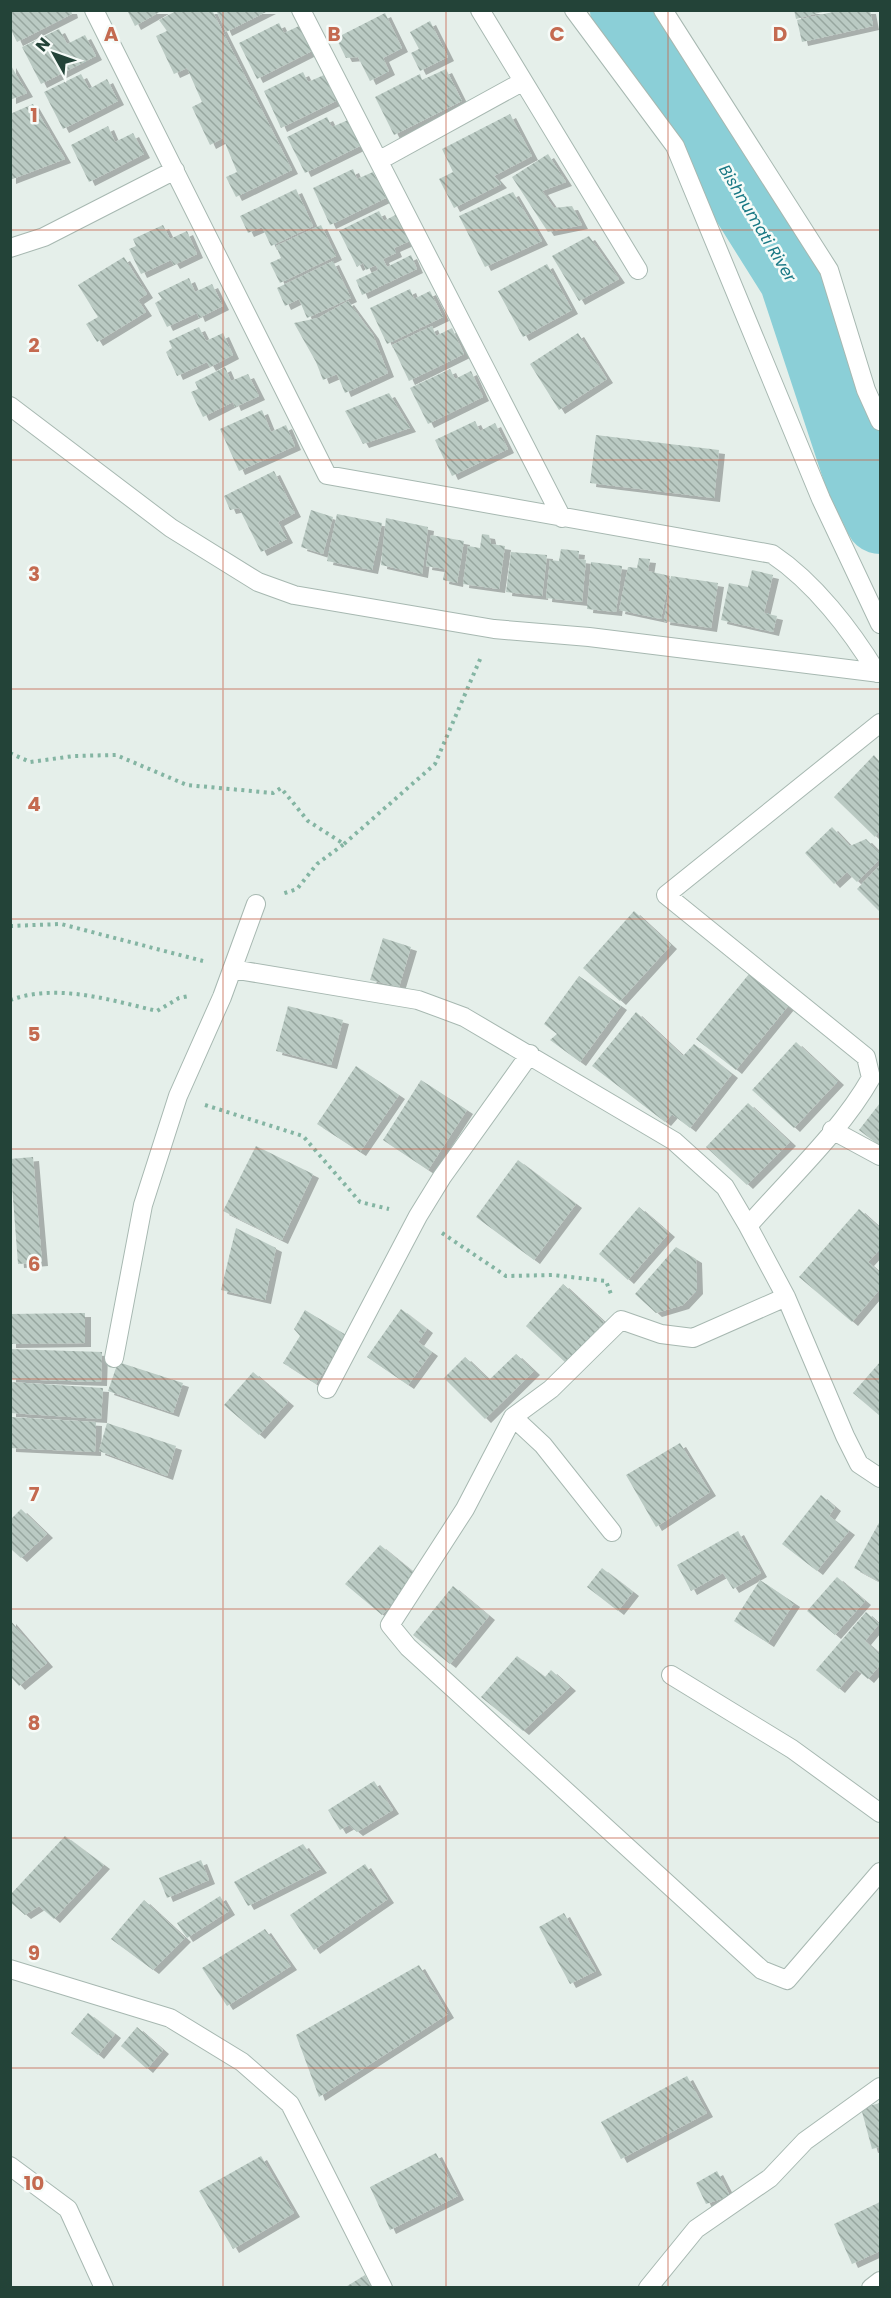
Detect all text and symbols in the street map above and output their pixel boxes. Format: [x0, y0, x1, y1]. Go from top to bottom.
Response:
text: A [104, 20, 119, 48]
text: B [327, 20, 341, 48]
text: C [549, 20, 565, 48]
text: D [773, 20, 787, 48]
north arrow [24, 24, 84, 84]
text: N [30, 33, 56, 57]
text: 1 [30, 101, 38, 129]
water label: Bishnumati River [713, 160, 802, 287]
text: 2 [28, 331, 40, 359]
text: 3 [28, 560, 40, 588]
text: 4 [27, 790, 41, 818]
text: 5 [28, 1020, 41, 1048]
text: 6 [28, 1250, 40, 1278]
text: 7 [29, 1480, 40, 1508]
text: 8 [28, 1709, 40, 1737]
text: 9 [28, 1939, 40, 1967]
text: 10 [24, 2169, 44, 2197]

